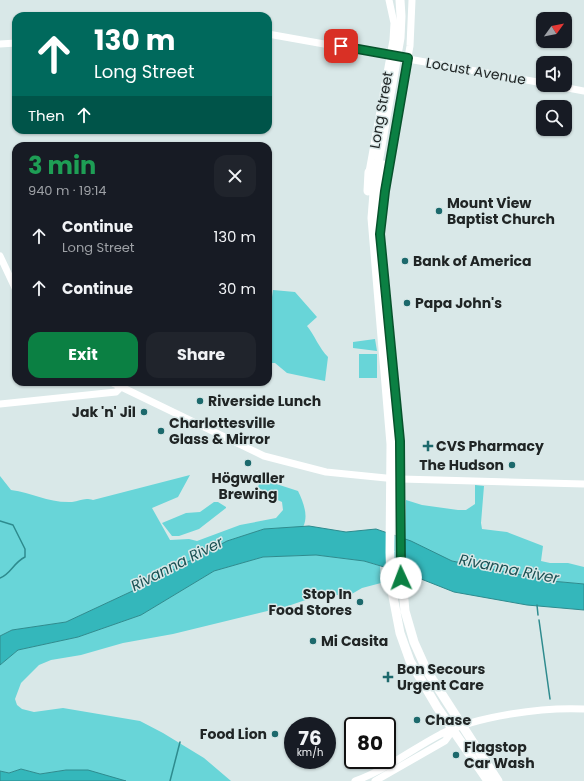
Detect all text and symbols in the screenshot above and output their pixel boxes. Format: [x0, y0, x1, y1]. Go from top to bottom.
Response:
north arrow [536, 12, 572, 48]
map controls [536, 12, 572, 136]
text: 130 m [94, 21, 175, 60]
icon: ahead [28, 28, 80, 80]
pin [324, 29, 358, 63]
icon: arrive [330, 35, 352, 57]
street label: Locust Avenue [424, 52, 528, 90]
button: sound [536, 56, 572, 92]
text: Long Street [94, 59, 195, 84]
street label: Long Street [364, 70, 398, 150]
button: search [536, 100, 572, 136]
icon: ahead [73, 104, 95, 126]
text: Then [28, 105, 65, 126]
text: 3 min [28, 149, 96, 182]
button: close [214, 155, 256, 197]
text: 940 m · 19:14 [28, 181, 107, 200]
place label: Mount View Baptist Church [447, 193, 555, 229]
marker: Mount View Baptist Church [434, 206, 444, 216]
text: Continue [62, 216, 133, 237]
icon: ahead [28, 225, 50, 247]
text: 130 m [213, 226, 256, 247]
text: Long Street [62, 238, 135, 257]
place label: Bank of America [413, 251, 532, 271]
marker: Bank of America [400, 256, 410, 266]
icon: ahead [28, 277, 50, 299]
text: Continue [62, 278, 133, 299]
text: 30 m [218, 278, 256, 299]
place label: Papa John's [415, 293, 502, 313]
marker: Papa John's [402, 298, 412, 308]
button: Exit [28, 332, 138, 378]
button: Share [146, 332, 256, 378]
place label: Riverside Lunch [208, 391, 321, 411]
marker: Riverside Lunch [195, 396, 205, 406]
place label: Jak 'n' Jil [72, 402, 136, 422]
marker: Jak 'n' Jil [139, 407, 149, 417]
place label: Charlottesville Glass & Mirror [169, 413, 276, 449]
marker: Charlottesville Glass & Mirror [156, 426, 166, 436]
place label: CVS Pharmacy [436, 436, 544, 456]
marker: CVS Pharmacy [423, 441, 433, 451]
place label: The Hudson [419, 455, 504, 475]
marker: Högwaller Brewing [243, 458, 253, 468]
marker: The Hudson [507, 460, 517, 470]
place label: Högwaller Brewing [211, 468, 285, 504]
water label: Rivanna River [127, 531, 227, 596]
water label: Rivanna River [457, 549, 561, 589]
position arrow [380, 557, 422, 599]
place label: Stop In Food Stores [268, 584, 352, 620]
marker: Stop In Food Stores [355, 597, 365, 607]
place label: Mi Casita [321, 631, 388, 651]
marker: Mi Casita [308, 636, 318, 646]
place label: Bon Secours Urgent Care [397, 659, 486, 695]
marker: Bon Secours Urgent Care [382, 671, 394, 683]
place label: Chase [425, 710, 471, 730]
marker: Chase [412, 715, 422, 725]
speed limit sign: 80 [344, 717, 396, 769]
place label: Food Lion [200, 724, 267, 744]
text: 76 [298, 724, 322, 752]
marker: Food Lion [270, 729, 280, 739]
place label: Flagstop Car Wash [464, 737, 535, 773]
text: km/h [297, 745, 323, 760]
marker: Flagstop Car Wash [451, 750, 461, 760]

